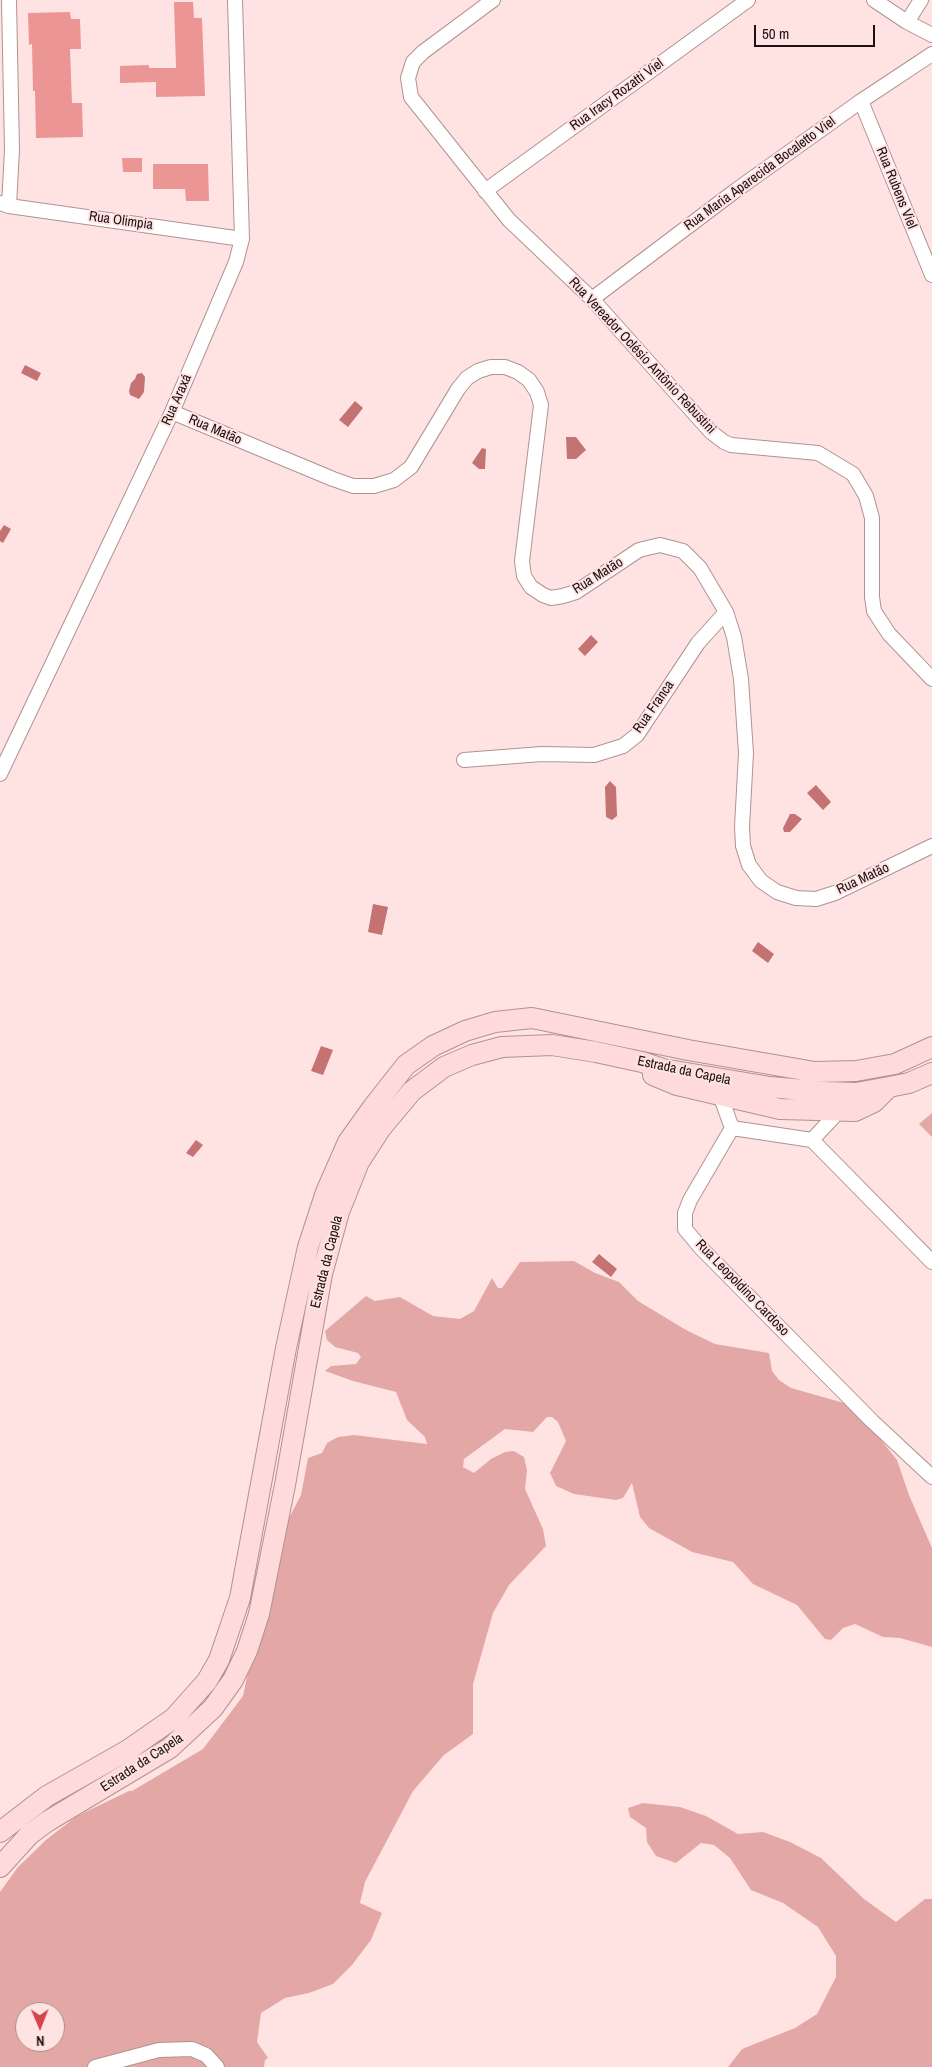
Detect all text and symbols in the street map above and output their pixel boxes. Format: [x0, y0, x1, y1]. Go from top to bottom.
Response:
scale bar [757, 15, 878, 47]
text: 50 m [762, 23, 789, 44]
street label: Rua Iracy Rozatti Viel [567, 55, 667, 135]
street label: Rua Maria Aparecida Bocaletto Viel [681, 113, 839, 235]
street label: Rua Rubens Viel [872, 145, 920, 231]
street label: Rua Olimpia [88, 208, 154, 234]
street label: Rua Vereador Oclésio Antônio Rebustini [565, 274, 719, 438]
street label: Rua Araxá [158, 372, 196, 428]
street label: Rua Matão [186, 411, 244, 449]
street label: Rua Matão [570, 554, 626, 598]
street label: Rua Franca [630, 678, 678, 736]
street label: Rua Matão [834, 860, 892, 898]
street label: Estrada da Capela [636, 1053, 732, 1089]
street label: Estrada da Capela [307, 1214, 347, 1310]
street label: Rua Leopoldino Cardoso [692, 1236, 792, 1340]
street label: Estrada da Capela [98, 1730, 186, 1796]
north arrow [15, 2002, 65, 2052]
text: N [36, 2032, 45, 2050]

